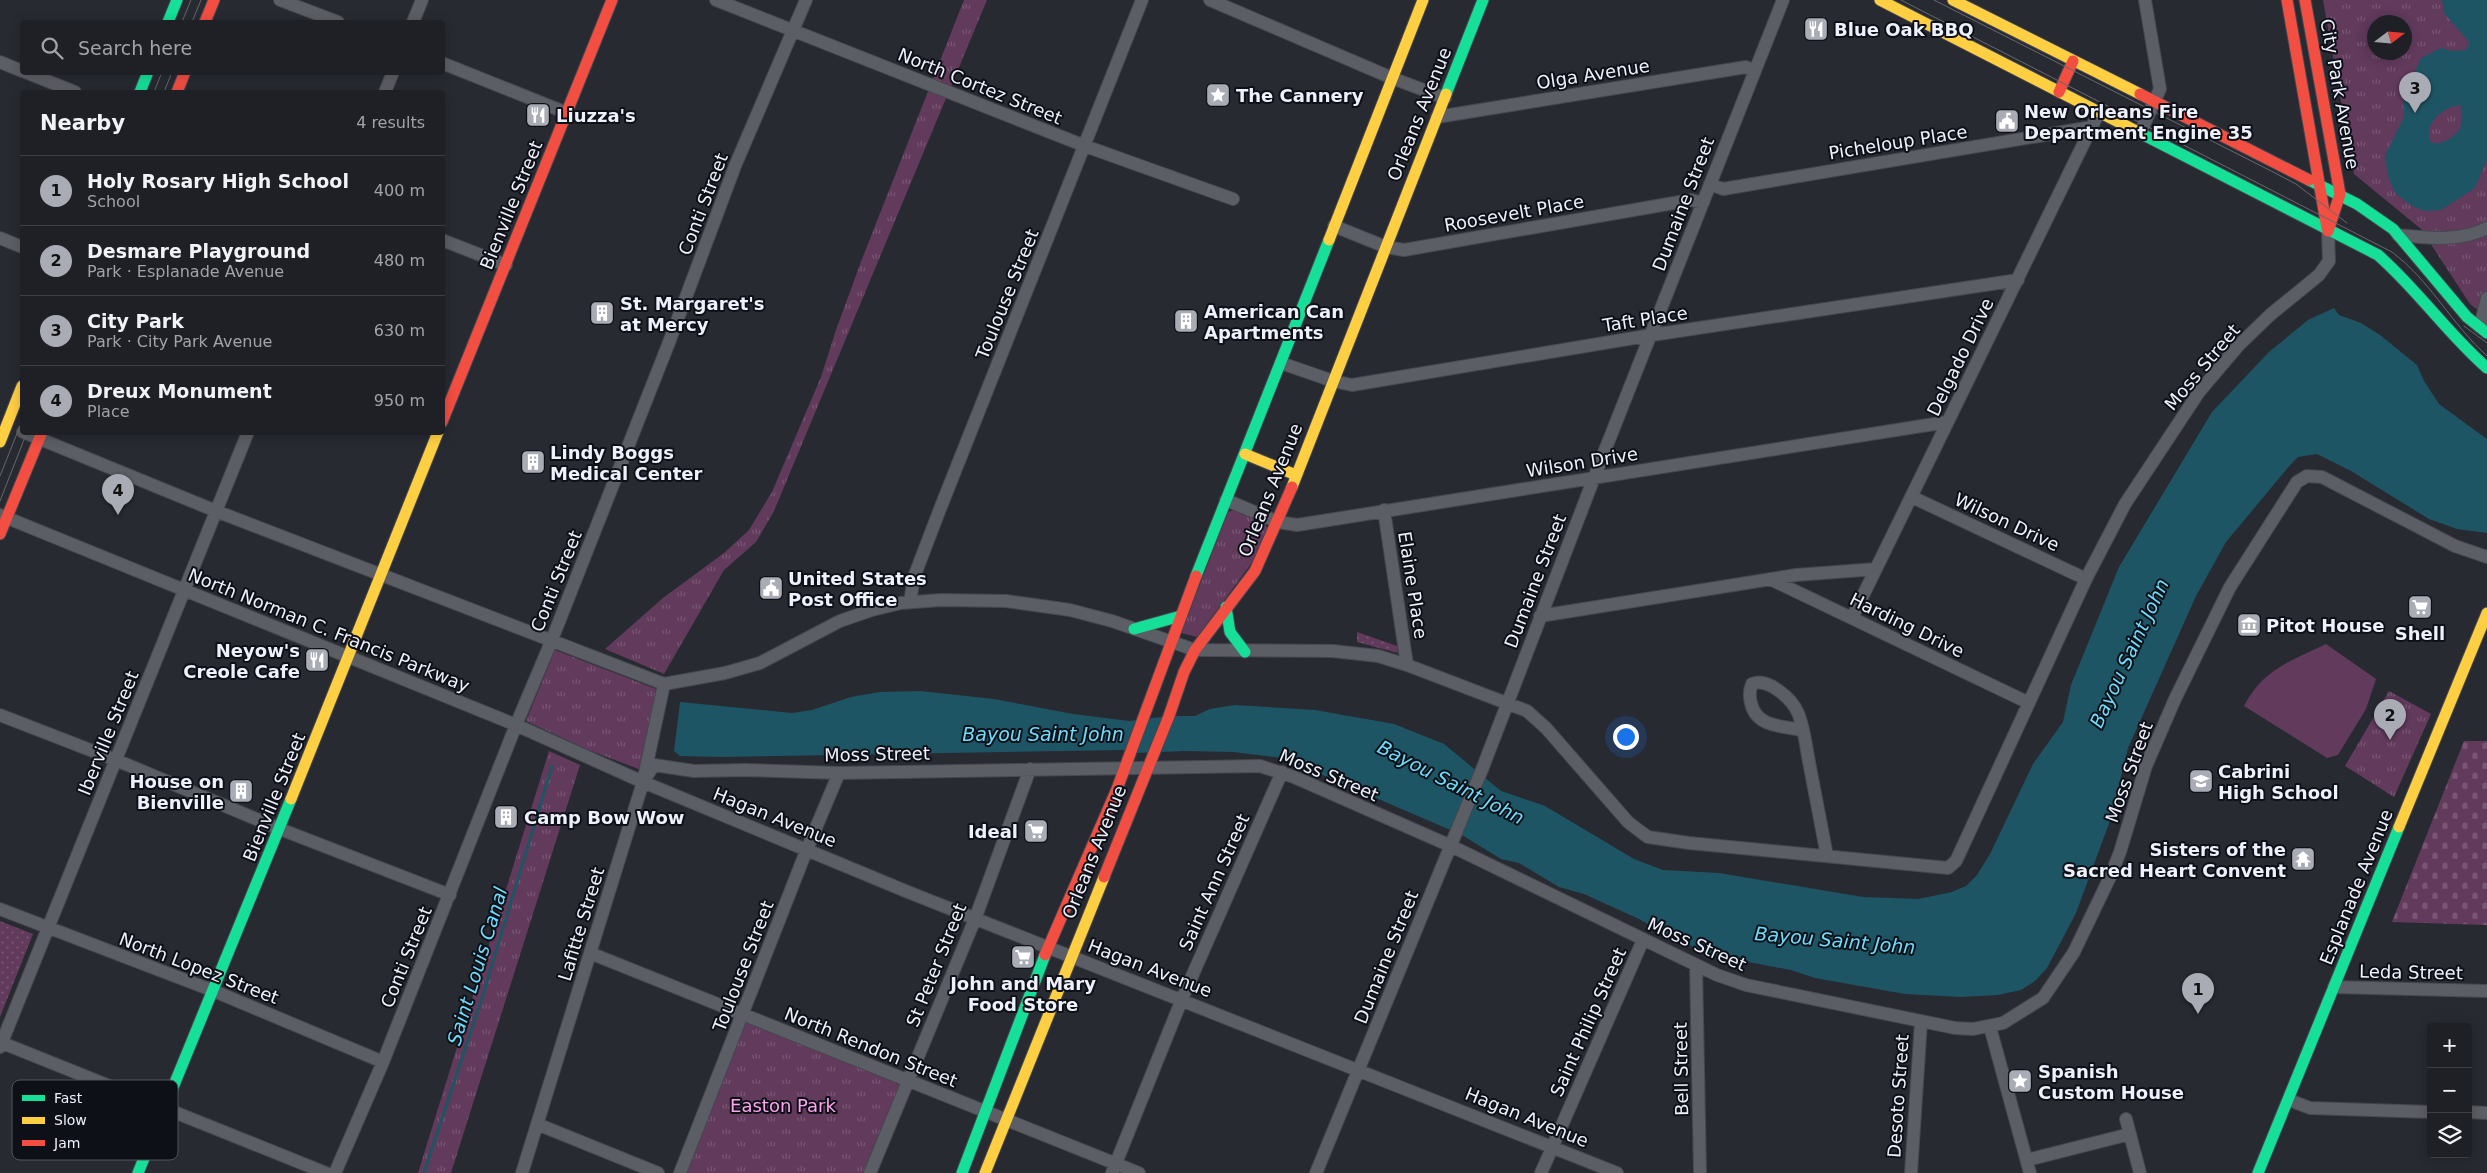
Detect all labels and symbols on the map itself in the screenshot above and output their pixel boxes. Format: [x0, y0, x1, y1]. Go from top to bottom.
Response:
north arrow [2367, 15, 2412, 60]
restaurant icon: Blue Oak BBQ [1803, 16, 1829, 42]
street label: City Park Avenue [2316, 17, 2364, 171]
place label: Blue Oak BBQ [1834, 19, 1974, 40]
street label: North Cortez Street [895, 43, 1065, 129]
street label: Orleans Avenue [1383, 44, 1455, 184]
street label: Olga Avenue [1535, 55, 1651, 93]
pin: 3 [2399, 72, 2431, 113]
place icon: The Cannery [1205, 82, 1231, 108]
place label: The Cannery [1236, 85, 1364, 106]
place label: New Orleans Fire Department Engine 35 [2024, 101, 2253, 143]
restaurant icon: Liuzza's [525, 102, 551, 128]
place label: Liuzza's [556, 105, 636, 126]
public building icon: New Orleans Fire Department Engine 35 [1994, 108, 2020, 134]
street label: Picheloup Place [1827, 121, 1969, 163]
street label: Dumaine Street [1648, 134, 1718, 274]
street label: Bienville Street [476, 138, 546, 272]
street label: Conti Street [674, 150, 732, 258]
street label: Roosevelt Place [1442, 190, 1586, 236]
street label: Toulouse Street [971, 226, 1043, 363]
place label: St. Margaret's at Mercy [620, 293, 765, 335]
street label: Delgado Drive [1922, 295, 1998, 419]
building icon: St. Margaret's at Mercy [589, 300, 615, 326]
place label: American Can Apartments [1204, 301, 1344, 343]
street label: Taft Place [1600, 302, 1689, 336]
building icon: American Can Apartments [1173, 308, 1199, 334]
street label: Moss Street [2160, 320, 2244, 414]
street label: Orleans Avenue [1234, 420, 1306, 560]
place label: Lindy Boggs Medical Center [550, 442, 702, 484]
street label: Wilson Drive [1525, 443, 1639, 481]
building icon: Lindy Boggs Medical Center [520, 449, 546, 475]
pin: 4 [102, 474, 134, 515]
street label: Wilson Drive [1951, 489, 2063, 555]
street label: Dumaine Street [1500, 511, 1570, 651]
street label: Conti Street [526, 527, 586, 635]
street label: Elaine Place [1394, 530, 1432, 640]
street label: North Norman C. Francis Parkway [185, 564, 473, 696]
place label: United States Post Office [788, 568, 927, 610]
public building icon: United States Post Office [758, 575, 784, 601]
water label: Bayou Saint John [2085, 575, 2173, 731]
street label: Harding Drive [1846, 588, 1968, 662]
supermarket icon: Shell [2407, 594, 2433, 620]
museum icon: Pitot House [2236, 612, 2262, 638]
place label: Pitot House [2266, 615, 2384, 636]
place label: Shell [2395, 623, 2445, 644]
place label: Neyow's Creole Cafe [183, 640, 300, 682]
restaurant icon: Neyow's Creole Cafe [304, 647, 330, 673]
street label: Iberville Street [73, 668, 143, 798]
pin: 2 [2374, 699, 2406, 740]
street label: Moss Street [2101, 719, 2157, 825]
water label: Bayou Saint John [962, 723, 1124, 745]
your location [1613, 724, 1639, 750]
street label: Bienville Street [239, 730, 309, 864]
water label: Bayou Saint John [1374, 736, 1528, 828]
street label: Moss Street [824, 743, 930, 765]
street label: Moss Street [1276, 745, 1382, 805]
place label: Cabrini High School [2218, 761, 2339, 803]
school or university icon: Cabrini High School [2188, 768, 2214, 794]
place label: House on Bienville [129, 771, 224, 813]
building icon: House on Bienville [228, 778, 254, 804]
street label: Orleans Avenue [1058, 782, 1130, 922]
street label: Hagan Avenue [710, 783, 840, 851]
building icon: Camp Bow Wow [493, 804, 519, 830]
street label: Esplanade Avenue [2315, 806, 2397, 968]
place label: Camp Bow Wow [524, 807, 684, 828]
street label: Saint Ann Street [1174, 810, 1254, 954]
supermarket icon: Ideal [1023, 818, 1049, 844]
place label: Ideal [968, 821, 1018, 842]
place label: Sisters of the Sacred Heart Convent [2063, 839, 2286, 881]
temple icon: Sisters of the Sacred Heart Convent [2290, 846, 2316, 872]
street label: Lafitte Street [554, 865, 608, 983]
water label: Saint Louis Canal [443, 884, 512, 1048]
street label: Dumaine Street [1350, 887, 1422, 1027]
street label: Toulouse Street [708, 898, 778, 1035]
street label: St Peter Street [902, 900, 970, 1030]
street label: Conti Street [376, 903, 436, 1011]
street label: Moss Street [1644, 913, 1750, 975]
water label: Bayou Saint John [1754, 922, 1916, 958]
street label: North Lopez Street [116, 928, 282, 1008]
street label: Hagan Avenue [1085, 935, 1215, 1001]
supermarket icon: John and Mary Food Store [1010, 944, 1036, 970]
street label: Saint Philip Street [1546, 944, 1630, 1100]
street label: Leda Street [2359, 961, 2463, 983]
place label: John and Mary Food Store [948, 973, 1096, 1015]
pin: 1 [2182, 973, 2214, 1014]
street label: North Rendon Street [782, 1003, 960, 1091]
street label: Bell Street [1670, 1022, 1692, 1116]
street label: Desoto Street [1883, 1034, 1913, 1158]
place label: Spanish Custom House [2038, 1061, 2184, 1103]
place icon: Spanish Custom House [2007, 1068, 2033, 1094]
legend [12, 1080, 178, 1160]
street label: Hagan Avenue [1462, 1083, 1592, 1151]
text: Fast [54, 1090, 83, 1106]
park label: Easton Park [730, 1095, 837, 1116]
text: Slow [54, 1112, 87, 1128]
text: Jam [53, 1135, 80, 1151]

